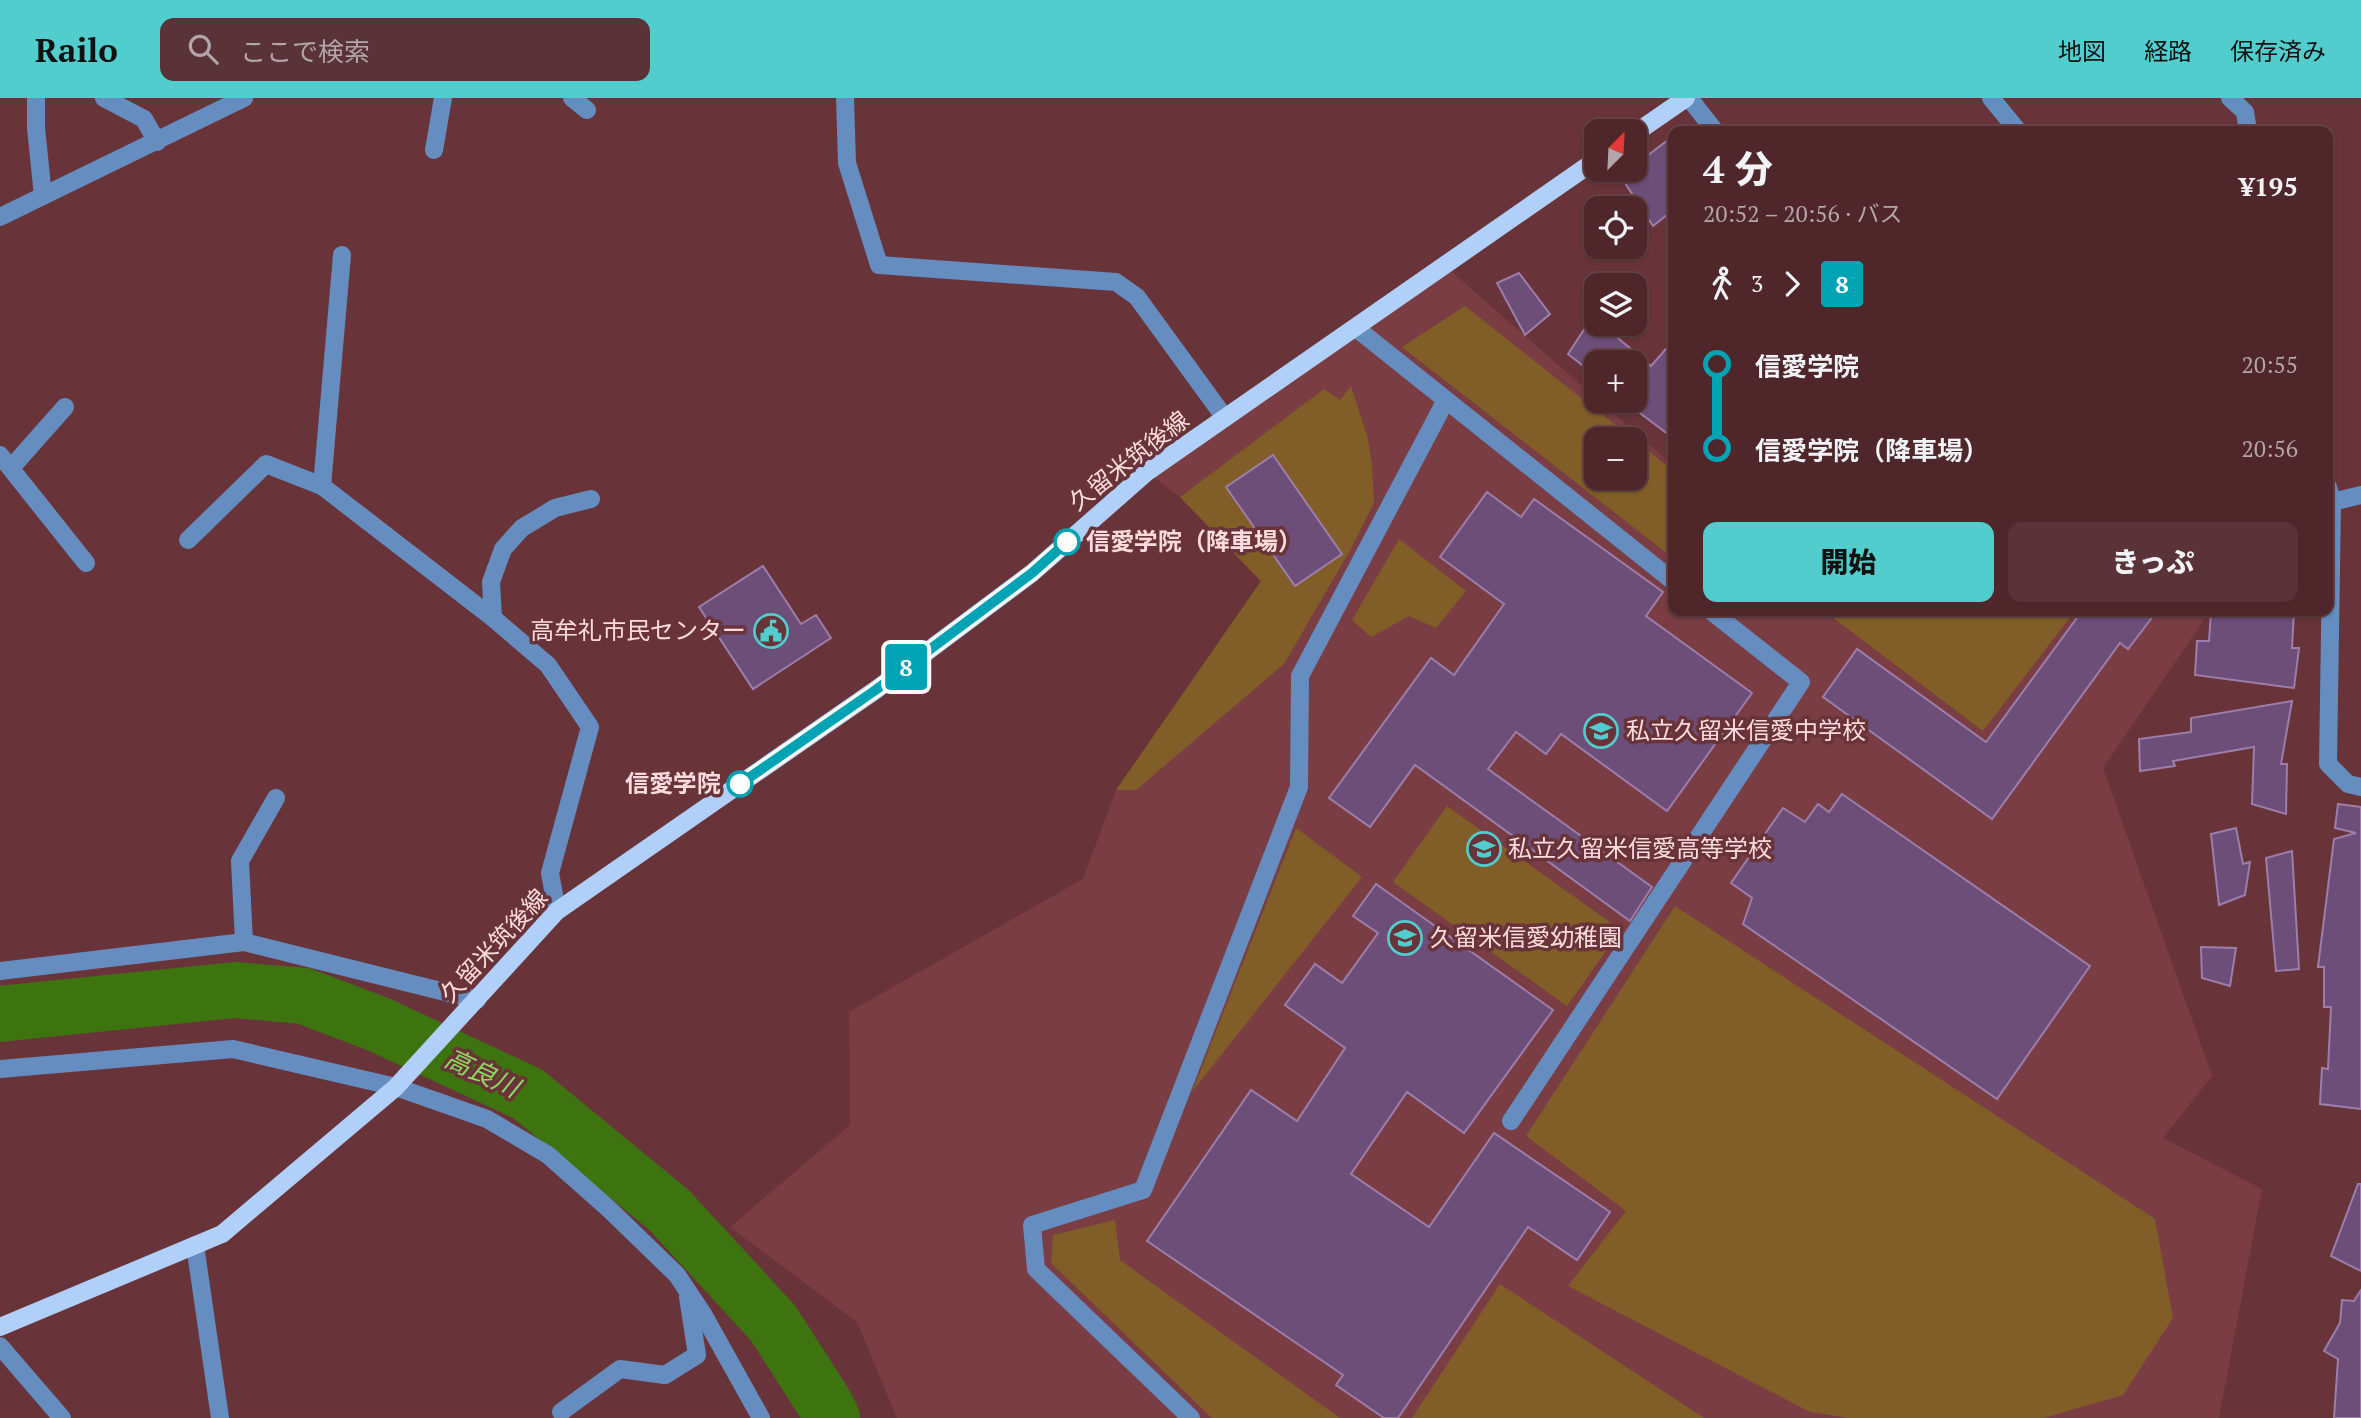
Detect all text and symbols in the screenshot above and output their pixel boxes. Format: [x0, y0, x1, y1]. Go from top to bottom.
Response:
search box [160, 18, 650, 81]
text: Railo [35, 28, 118, 71]
icon: search [184, 30, 222, 68]
text: ここで検索 [240, 34, 370, 68]
text: 地図 [2058, 35, 2106, 67]
text: 経路 [2144, 35, 2192, 67]
text: 保存済み [2230, 35, 2326, 67]
north arrow [1584, 119, 1647, 182]
map controls [1584, 119, 1647, 490]
text: 4 分 [1703, 144, 1773, 194]
text: ¥195 [2239, 169, 2298, 203]
button: locate [1584, 196, 1647, 259]
text: 20:52 – 20:56 · バス [1703, 198, 1903, 229]
icon: walk [1703, 265, 1741, 303]
icon: forward [1773, 265, 1811, 303]
text: 3 [1751, 268, 1763, 299]
text: 8 [1835, 268, 1849, 300]
button: layers [1584, 273, 1647, 336]
text: 信愛学院 [1755, 349, 1859, 383]
text: 20:55 [2241, 349, 2298, 380]
button: + [1584, 350, 1647, 413]
street label: 久留米筑後線 [1062, 403, 1195, 517]
button: − [1584, 427, 1647, 490]
text: 信愛学院（降車場） [1755, 433, 1989, 467]
text: 20:56 [2241, 433, 2298, 464]
button: 開始 [1703, 522, 1994, 602]
button: きっぷ [2008, 522, 2298, 602]
place label: 信愛学院（降車場） [1086, 525, 1302, 557]
marker: 信愛学院（降車場） [1054, 529, 1080, 555]
public building icon: 高牟礼市民センター [752, 612, 790, 650]
place label: 高牟礼市民センター [530, 614, 746, 646]
line badge: 8 [883, 644, 929, 690]
text: 8 [899, 651, 913, 683]
school or university icon: 私立久留米信愛中学校 [1582, 712, 1620, 750]
place label: 私立久留米信愛中学校 [1626, 714, 1866, 746]
place label: 信愛学院 [625, 767, 721, 799]
marker: 信愛学院 [727, 771, 753, 797]
school or university icon: 私立久留米信愛高等学校 [1465, 830, 1503, 868]
place label: 私立久留米信愛高等学校 [1508, 832, 1772, 864]
street label: 久留米筑後線 [432, 882, 554, 1009]
school or university icon: 久留米信愛幼稚園 [1386, 919, 1424, 957]
place label: 久留米信愛幼稚園 [1430, 921, 1622, 953]
water label: 高良川 [440, 1040, 528, 1105]

